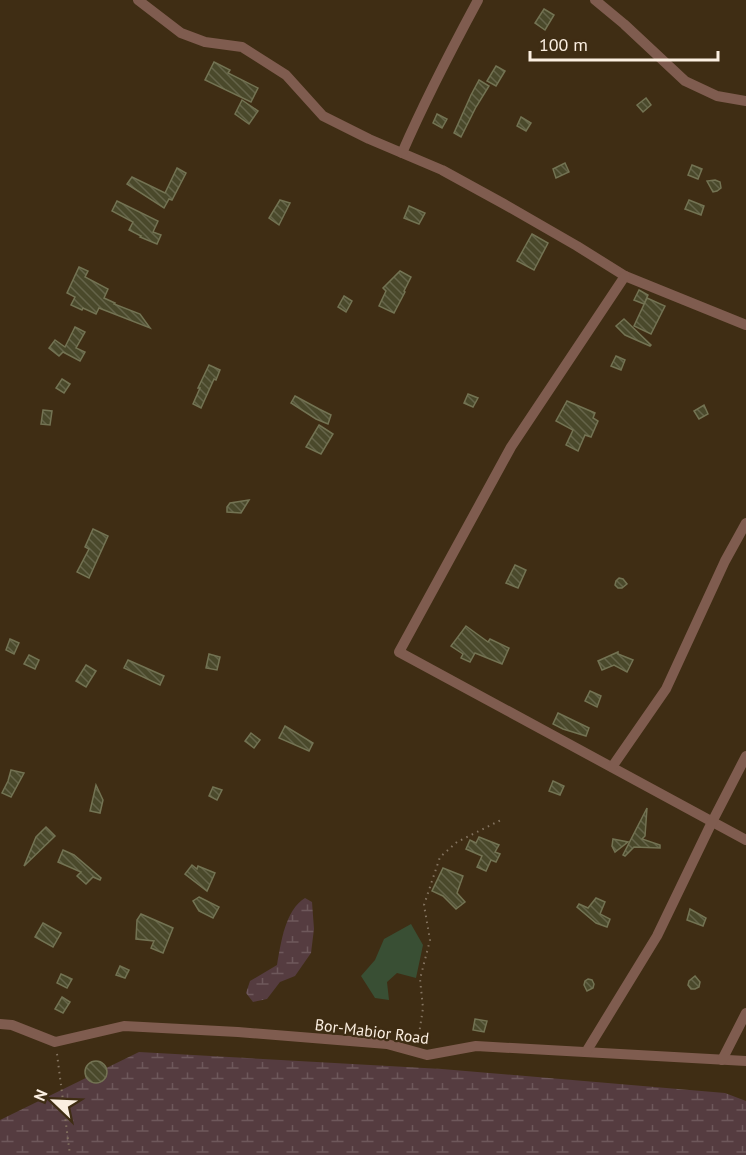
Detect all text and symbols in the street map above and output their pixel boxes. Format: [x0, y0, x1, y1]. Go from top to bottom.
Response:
scale bar [530, 24, 718, 62]
text: 100 m [539, 33, 588, 56]
street label: Bor-Mabior Road [314, 1014, 430, 1048]
north arrow [24, 1071, 84, 1131]
text: N [29, 1086, 51, 1104]

